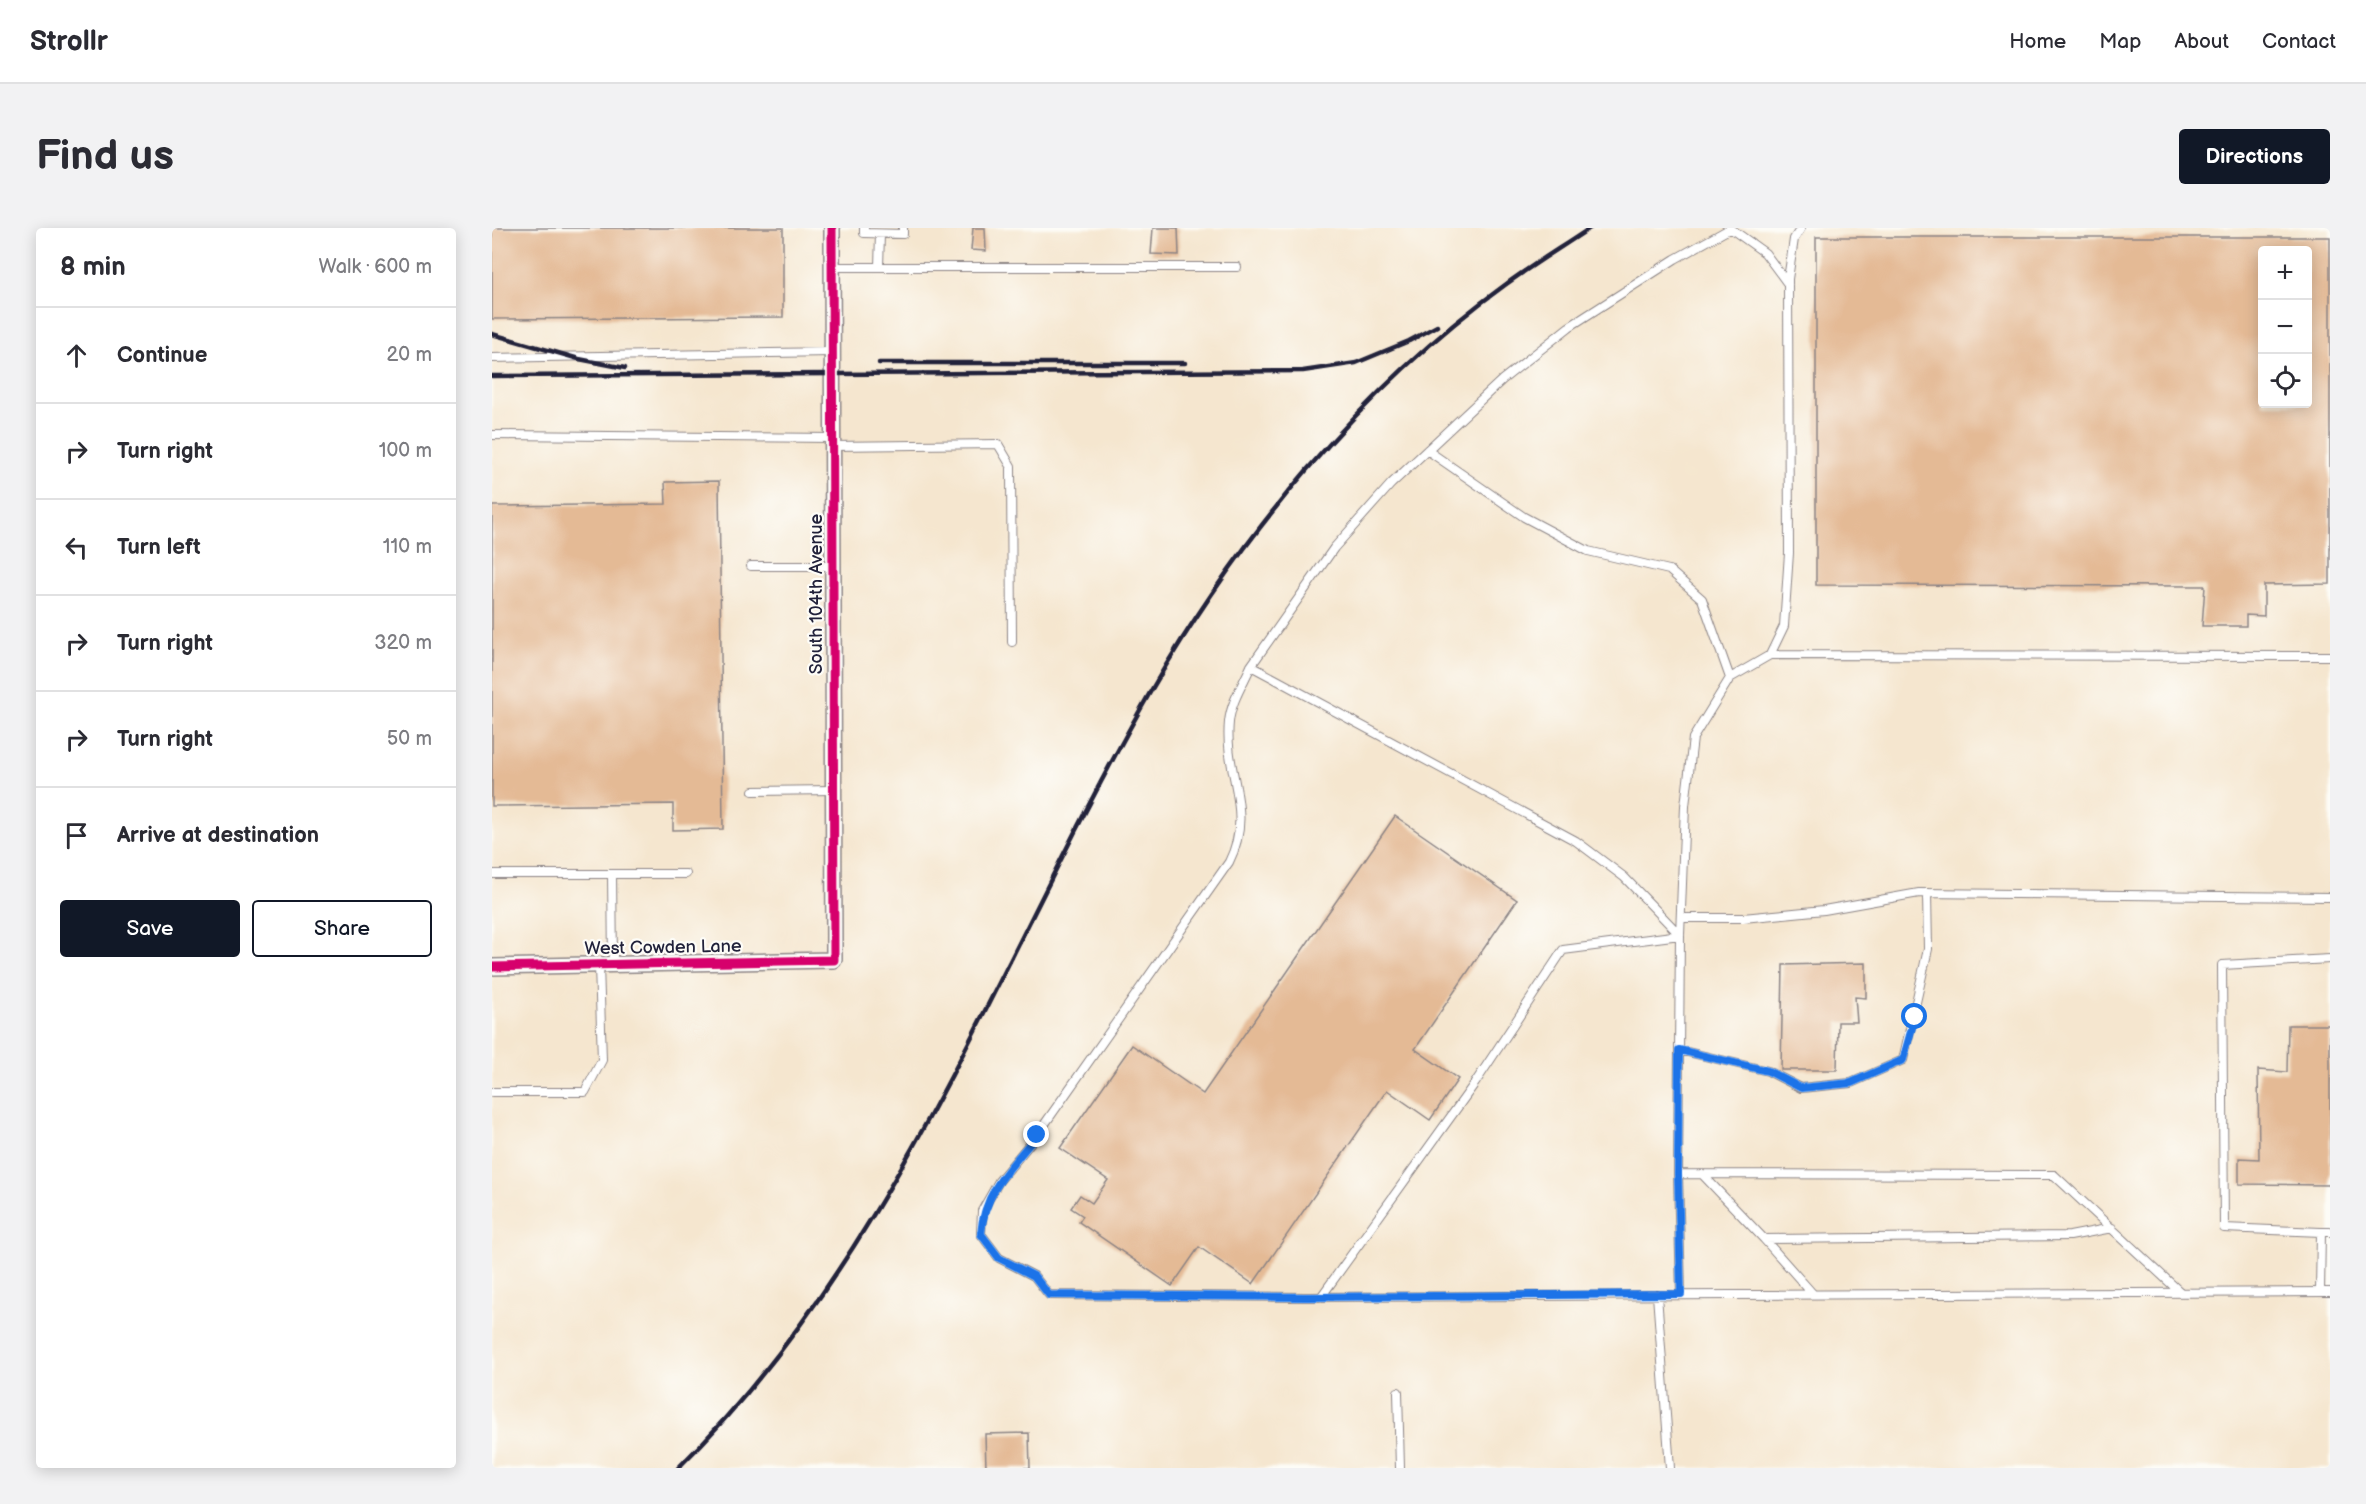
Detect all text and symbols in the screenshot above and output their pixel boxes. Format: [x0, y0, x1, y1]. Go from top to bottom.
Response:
text: Strollr [30, 25, 108, 58]
text: Home [2009, 29, 2066, 54]
text: Map [2099, 29, 2141, 54]
text: About [2174, 29, 2229, 54]
text: Contact [2262, 29, 2336, 54]
button: Directions [2179, 129, 2330, 184]
text: Find us [36, 131, 174, 182]
map controls [2258, 246, 2312, 408]
button: + [2258, 246, 2312, 300]
text: 8 min [60, 252, 126, 283]
text: Walk · 600 m [319, 255, 432, 279]
button: − [2258, 300, 2312, 354]
icon: ahead [60, 339, 93, 372]
text: Continue [117, 342, 207, 369]
text: 20 m [387, 343, 432, 367]
button: locate [2258, 354, 2312, 408]
icon: right [60, 435, 93, 468]
text: Turn right [117, 438, 213, 465]
text: 100 m [379, 439, 432, 463]
street label: South 104th Avenue [806, 513, 827, 674]
icon: left [60, 531, 93, 564]
text: Turn left [117, 534, 201, 561]
text: 110 m [383, 535, 432, 559]
icon: right [60, 627, 93, 660]
text: Turn right [117, 630, 213, 657]
text: 320 m [374, 631, 432, 655]
icon: right [60, 723, 93, 756]
text: Turn right [117, 726, 213, 753]
text: 50 m [387, 727, 432, 751]
icon: arrive [60, 819, 93, 852]
text: Arrive at destination [117, 822, 319, 849]
button: Save [60, 900, 240, 957]
button: Share [252, 900, 432, 957]
street label: West Cowden Lane [584, 936, 742, 959]
route start [1901, 1003, 1927, 1029]
route end [1023, 1121, 1049, 1147]

